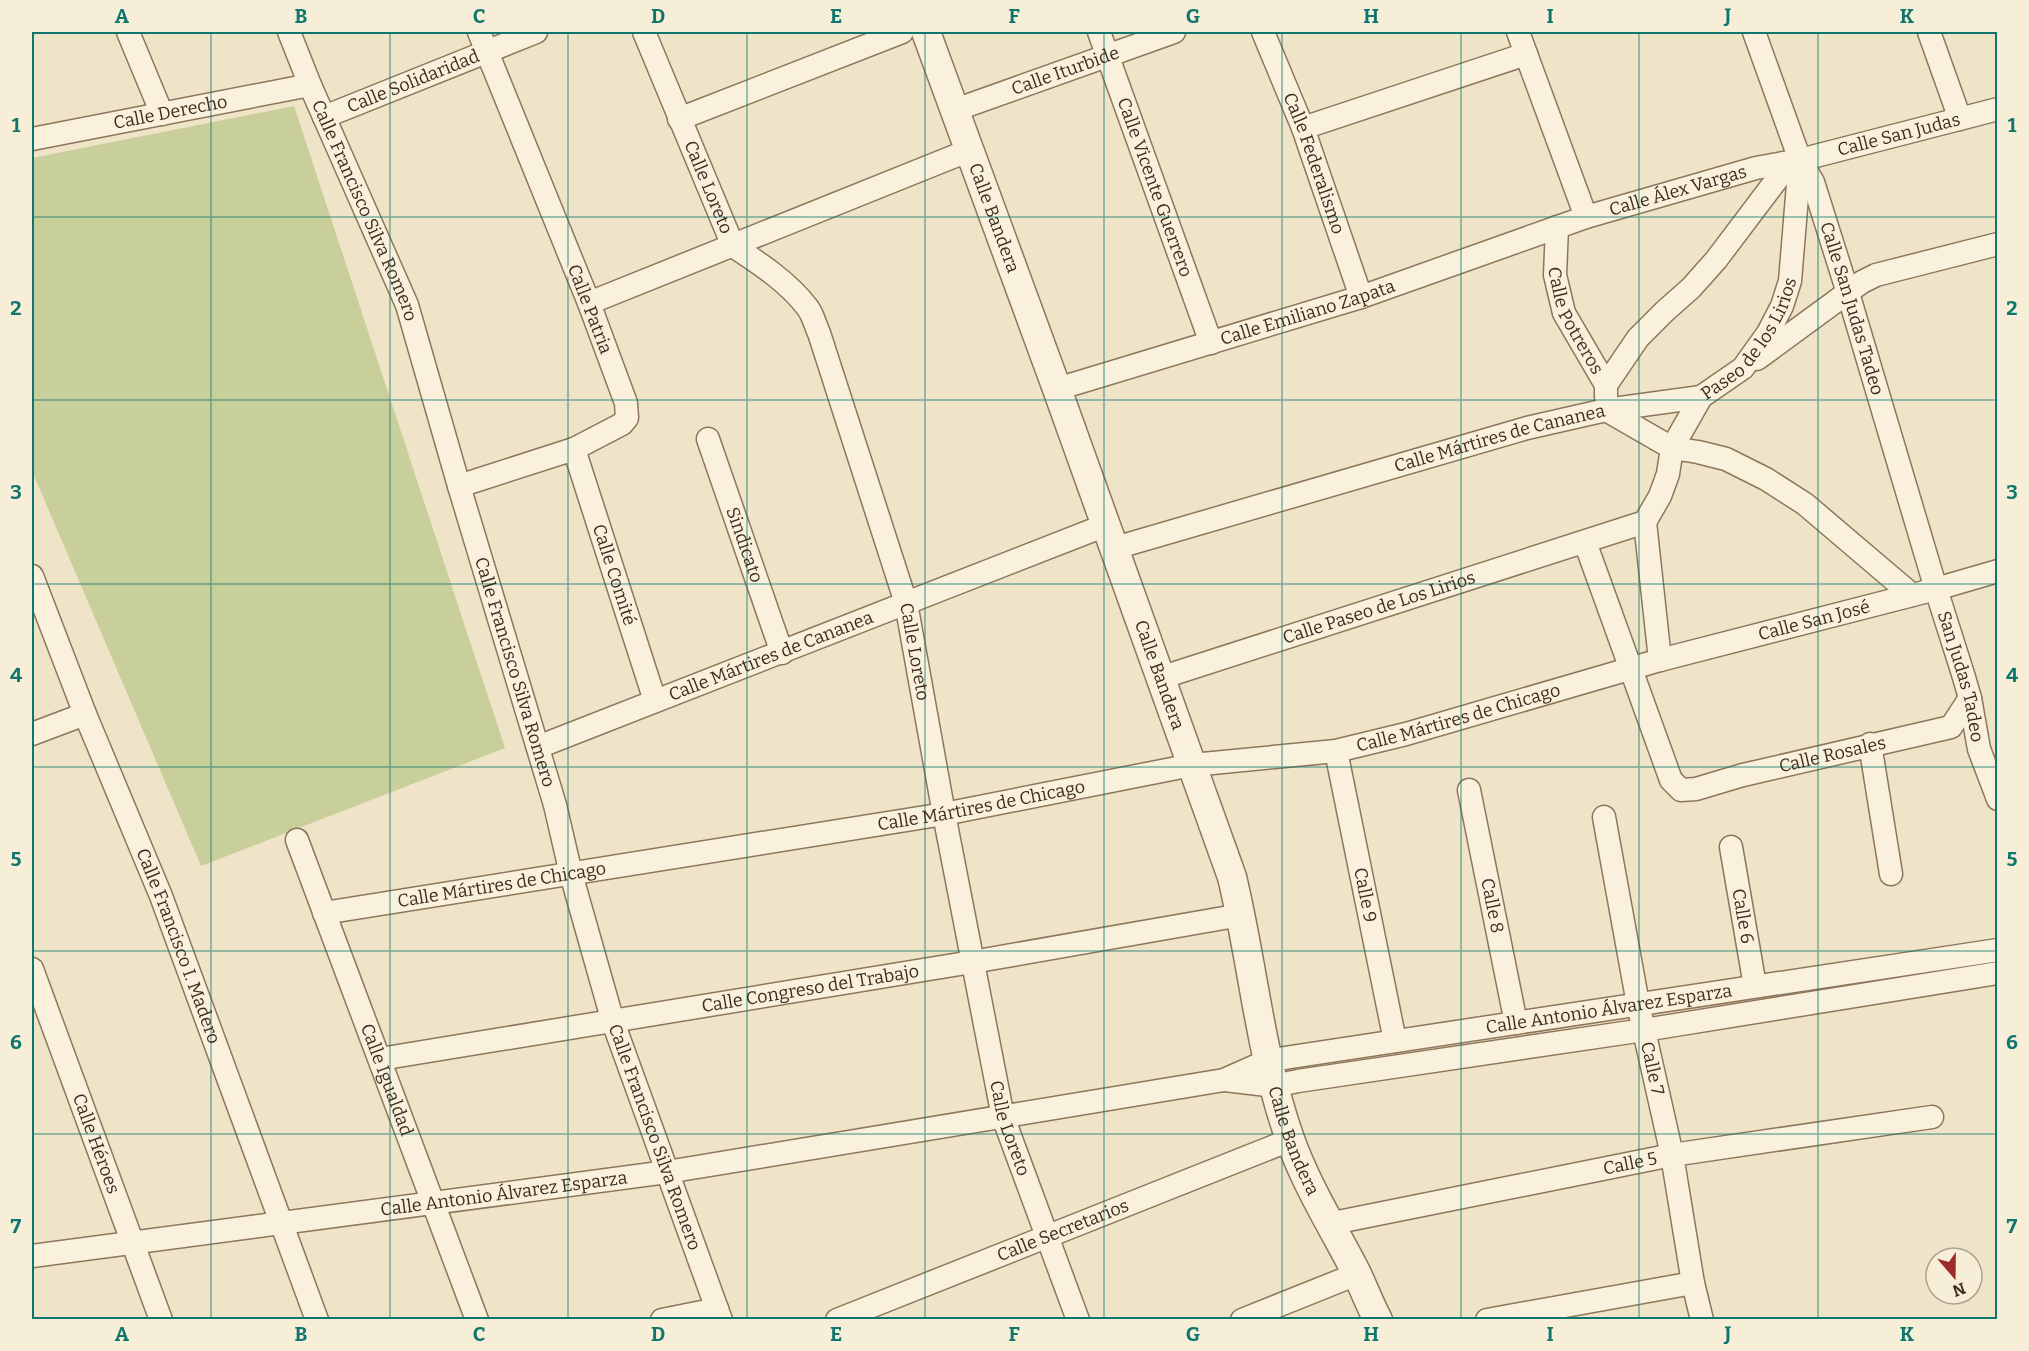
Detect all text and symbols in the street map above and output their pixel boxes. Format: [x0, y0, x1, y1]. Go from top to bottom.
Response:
text: A [115, 4, 130, 28]
text: B [295, 4, 308, 28]
text: C [473, 4, 485, 28]
text: D [651, 4, 665, 28]
text: E [830, 4, 842, 28]
text: F [1008, 4, 1020, 28]
text: G [1186, 4, 1200, 28]
text: H [1363, 4, 1379, 28]
text: I [1546, 4, 1554, 28]
text: J [1724, 4, 1732, 28]
text: K [1900, 4, 1915, 28]
street label: Calle Iturbide [1008, 41, 1122, 100]
street label: Calle Solidaridad [344, 45, 483, 118]
street label: Calle Federalismo [1278, 89, 1350, 237]
street label: Calle Derecho [112, 90, 229, 134]
street label: Calle Vicente Guerrero [1113, 95, 1197, 280]
street label: Calle Francisco Silva Romero [307, 96, 422, 324]
street label: Calle San Judas [1835, 108, 1962, 161]
text: 1 [12, 113, 21, 137]
text: 1 [2008, 113, 2017, 137]
street label: Calle Loreto [679, 137, 738, 237]
street label: Calle Bandera [964, 160, 1024, 276]
street label: Calle Álex Vargas [1606, 160, 1749, 221]
street label: Calle San Judas Tadeo [1815, 219, 1889, 398]
street label: Calle Patria [563, 261, 617, 357]
street label: Calle Potreros [1544, 266, 1608, 378]
street label: Calle Emiliano Zapata [1218, 275, 1398, 350]
street label: Paseo de los Lirios [1697, 275, 1801, 405]
text: 2 [10, 296, 22, 320]
text: 2 [2006, 296, 2018, 320]
street label: Calle Mártires de Cananea [1391, 400, 1607, 477]
text: 3 [10, 480, 22, 504]
text: 3 [2006, 480, 2018, 504]
street label: Sindicato [721, 504, 768, 586]
street label: Calle Comité [588, 521, 641, 628]
street label: Calle Francisco Silva Romero [470, 554, 560, 790]
street label: Calle Paseo de Los Lirios [1280, 566, 1478, 649]
street label: Calle San José [1756, 595, 1872, 645]
street label: Calle Loreto [895, 601, 934, 702]
street label: Calle Mártires de Cananea [665, 606, 876, 706]
street label: San Judas Tadeo [1933, 608, 1989, 744]
street label: Calle Bandera [1130, 617, 1189, 733]
text: 4 [10, 663, 22, 687]
text: 4 [2006, 663, 2018, 687]
street label: Calle Mártires de Chicago [1354, 679, 1563, 757]
street label: Calle Rosales [1777, 731, 1888, 777]
street label: Calle Mártires de Chicago [876, 775, 1087, 835]
street label: Calle Francisco I. Madero [131, 845, 225, 1047]
text: 5 [11, 847, 22, 871]
text: 5 [2007, 847, 2018, 871]
street label: Calle Mártires de Chicago [396, 857, 608, 912]
street label: Calle 9 [1349, 866, 1382, 924]
street label: Calle 8 [1476, 876, 1509, 935]
street label: Calle 6 [1727, 887, 1758, 945]
street label: Calle Congreso del Trabajo [700, 960, 921, 1017]
street label: Calle Antonio Álvarez Esparza [1484, 979, 1734, 1038]
street label: Calle Igualdad [356, 1020, 418, 1139]
street label: Calle Francisco Silva Romero [604, 1021, 706, 1253]
text: 6 [10, 1030, 22, 1054]
text: 6 [2006, 1030, 2018, 1054]
street label: Calle 7 [1636, 1040, 1669, 1097]
street label: Calle Loreto [985, 1078, 1035, 1179]
street label: Calle Bandera [1263, 1084, 1324, 1199]
street label: Calle Héroes [68, 1090, 125, 1197]
street label: Calle 5 [1601, 1147, 1659, 1180]
street label: Calle Antonio Álvarez Esparza [379, 1166, 629, 1221]
street label: Calle Secretarios [994, 1194, 1132, 1266]
text: 7 [11, 1214, 22, 1238]
text: 7 [2007, 1214, 2018, 1238]
north arrow [1924, 1246, 1984, 1306]
text: N [1950, 1279, 1968, 1301]
text: A [115, 1322, 130, 1346]
text: B [295, 1322, 308, 1346]
text: C [473, 1322, 485, 1346]
text: D [651, 1322, 665, 1346]
text: E [830, 1322, 842, 1346]
text: F [1008, 1322, 1020, 1346]
text: G [1186, 1322, 1200, 1346]
text: H [1363, 1322, 1379, 1346]
text: I [1546, 1322, 1554, 1346]
text: J [1724, 1322, 1732, 1346]
text: K [1900, 1322, 1915, 1346]

